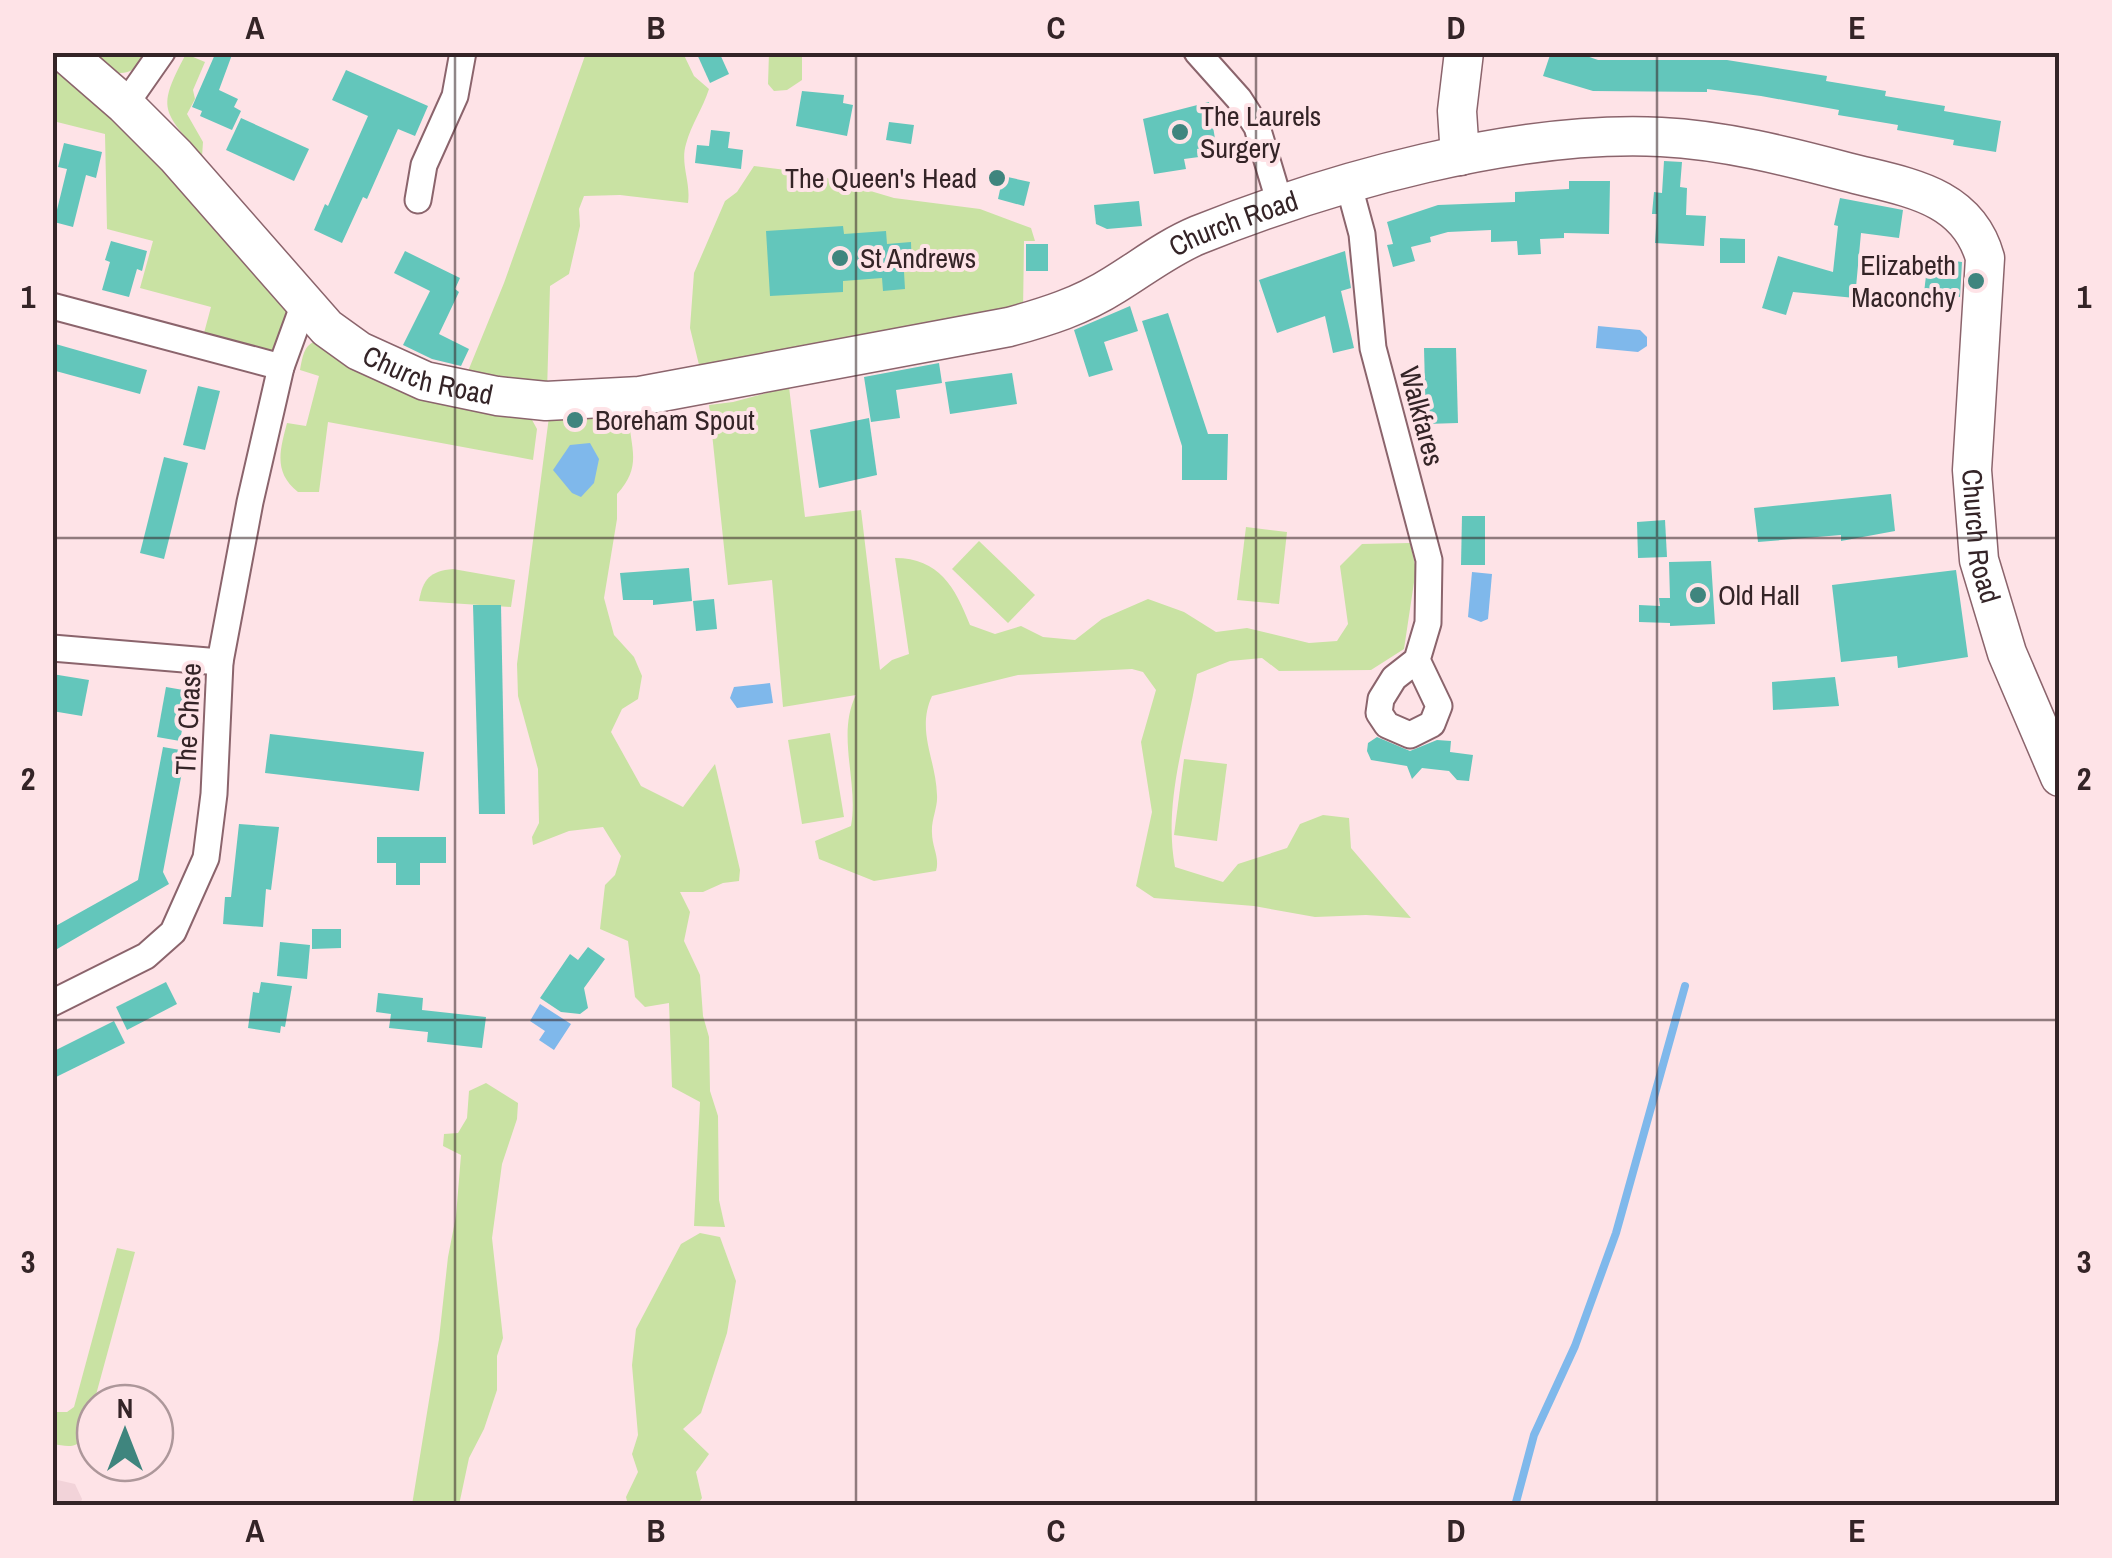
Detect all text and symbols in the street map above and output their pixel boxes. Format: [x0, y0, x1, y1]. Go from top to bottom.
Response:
text: A [246, 6, 265, 49]
text: B [647, 6, 665, 49]
text: C [1047, 6, 1065, 49]
text: D [1447, 6, 1465, 49]
text: E [1848, 6, 1866, 49]
place label: The Laurels Surgery [1200, 97, 1321, 167]
marker: The Laurels Surgery [1169, 121, 1191, 143]
place label: The Queen's Head [785, 159, 977, 197]
marker: The Queen's Head [986, 167, 1008, 189]
street label: Church Road [1162, 181, 1303, 265]
place label: St Andrews [860, 239, 976, 277]
place label: Elizabeth Maconchy [1851, 246, 1957, 316]
marker: St Andrews [829, 247, 851, 269]
marker: Elizabeth Maconchy [1965, 270, 1987, 292]
text: 1 [21, 275, 36, 318]
text: 1 [2077, 275, 2092, 318]
street label: Church Road [357, 336, 496, 414]
street label: Walkfares [1391, 362, 1453, 470]
place label: Boreham Spout [595, 401, 755, 439]
marker: Boreham Spout [564, 409, 586, 431]
street label: Church Road [1953, 468, 2010, 608]
place label: Old Hall [1718, 576, 1800, 614]
marker: Old Hall [1687, 584, 1709, 606]
street label: The Chase [166, 662, 210, 776]
text: 2 [21, 757, 35, 800]
text: 2 [2077, 757, 2091, 800]
text: 3 [21, 1240, 35, 1283]
text: 3 [2077, 1240, 2091, 1283]
north arrow [75, 1383, 175, 1483]
text: N [117, 1389, 133, 1427]
text: A [246, 1509, 265, 1552]
text: B [647, 1509, 665, 1552]
text: C [1047, 1509, 1065, 1552]
text: D [1447, 1509, 1465, 1552]
text: E [1848, 1509, 1866, 1552]

